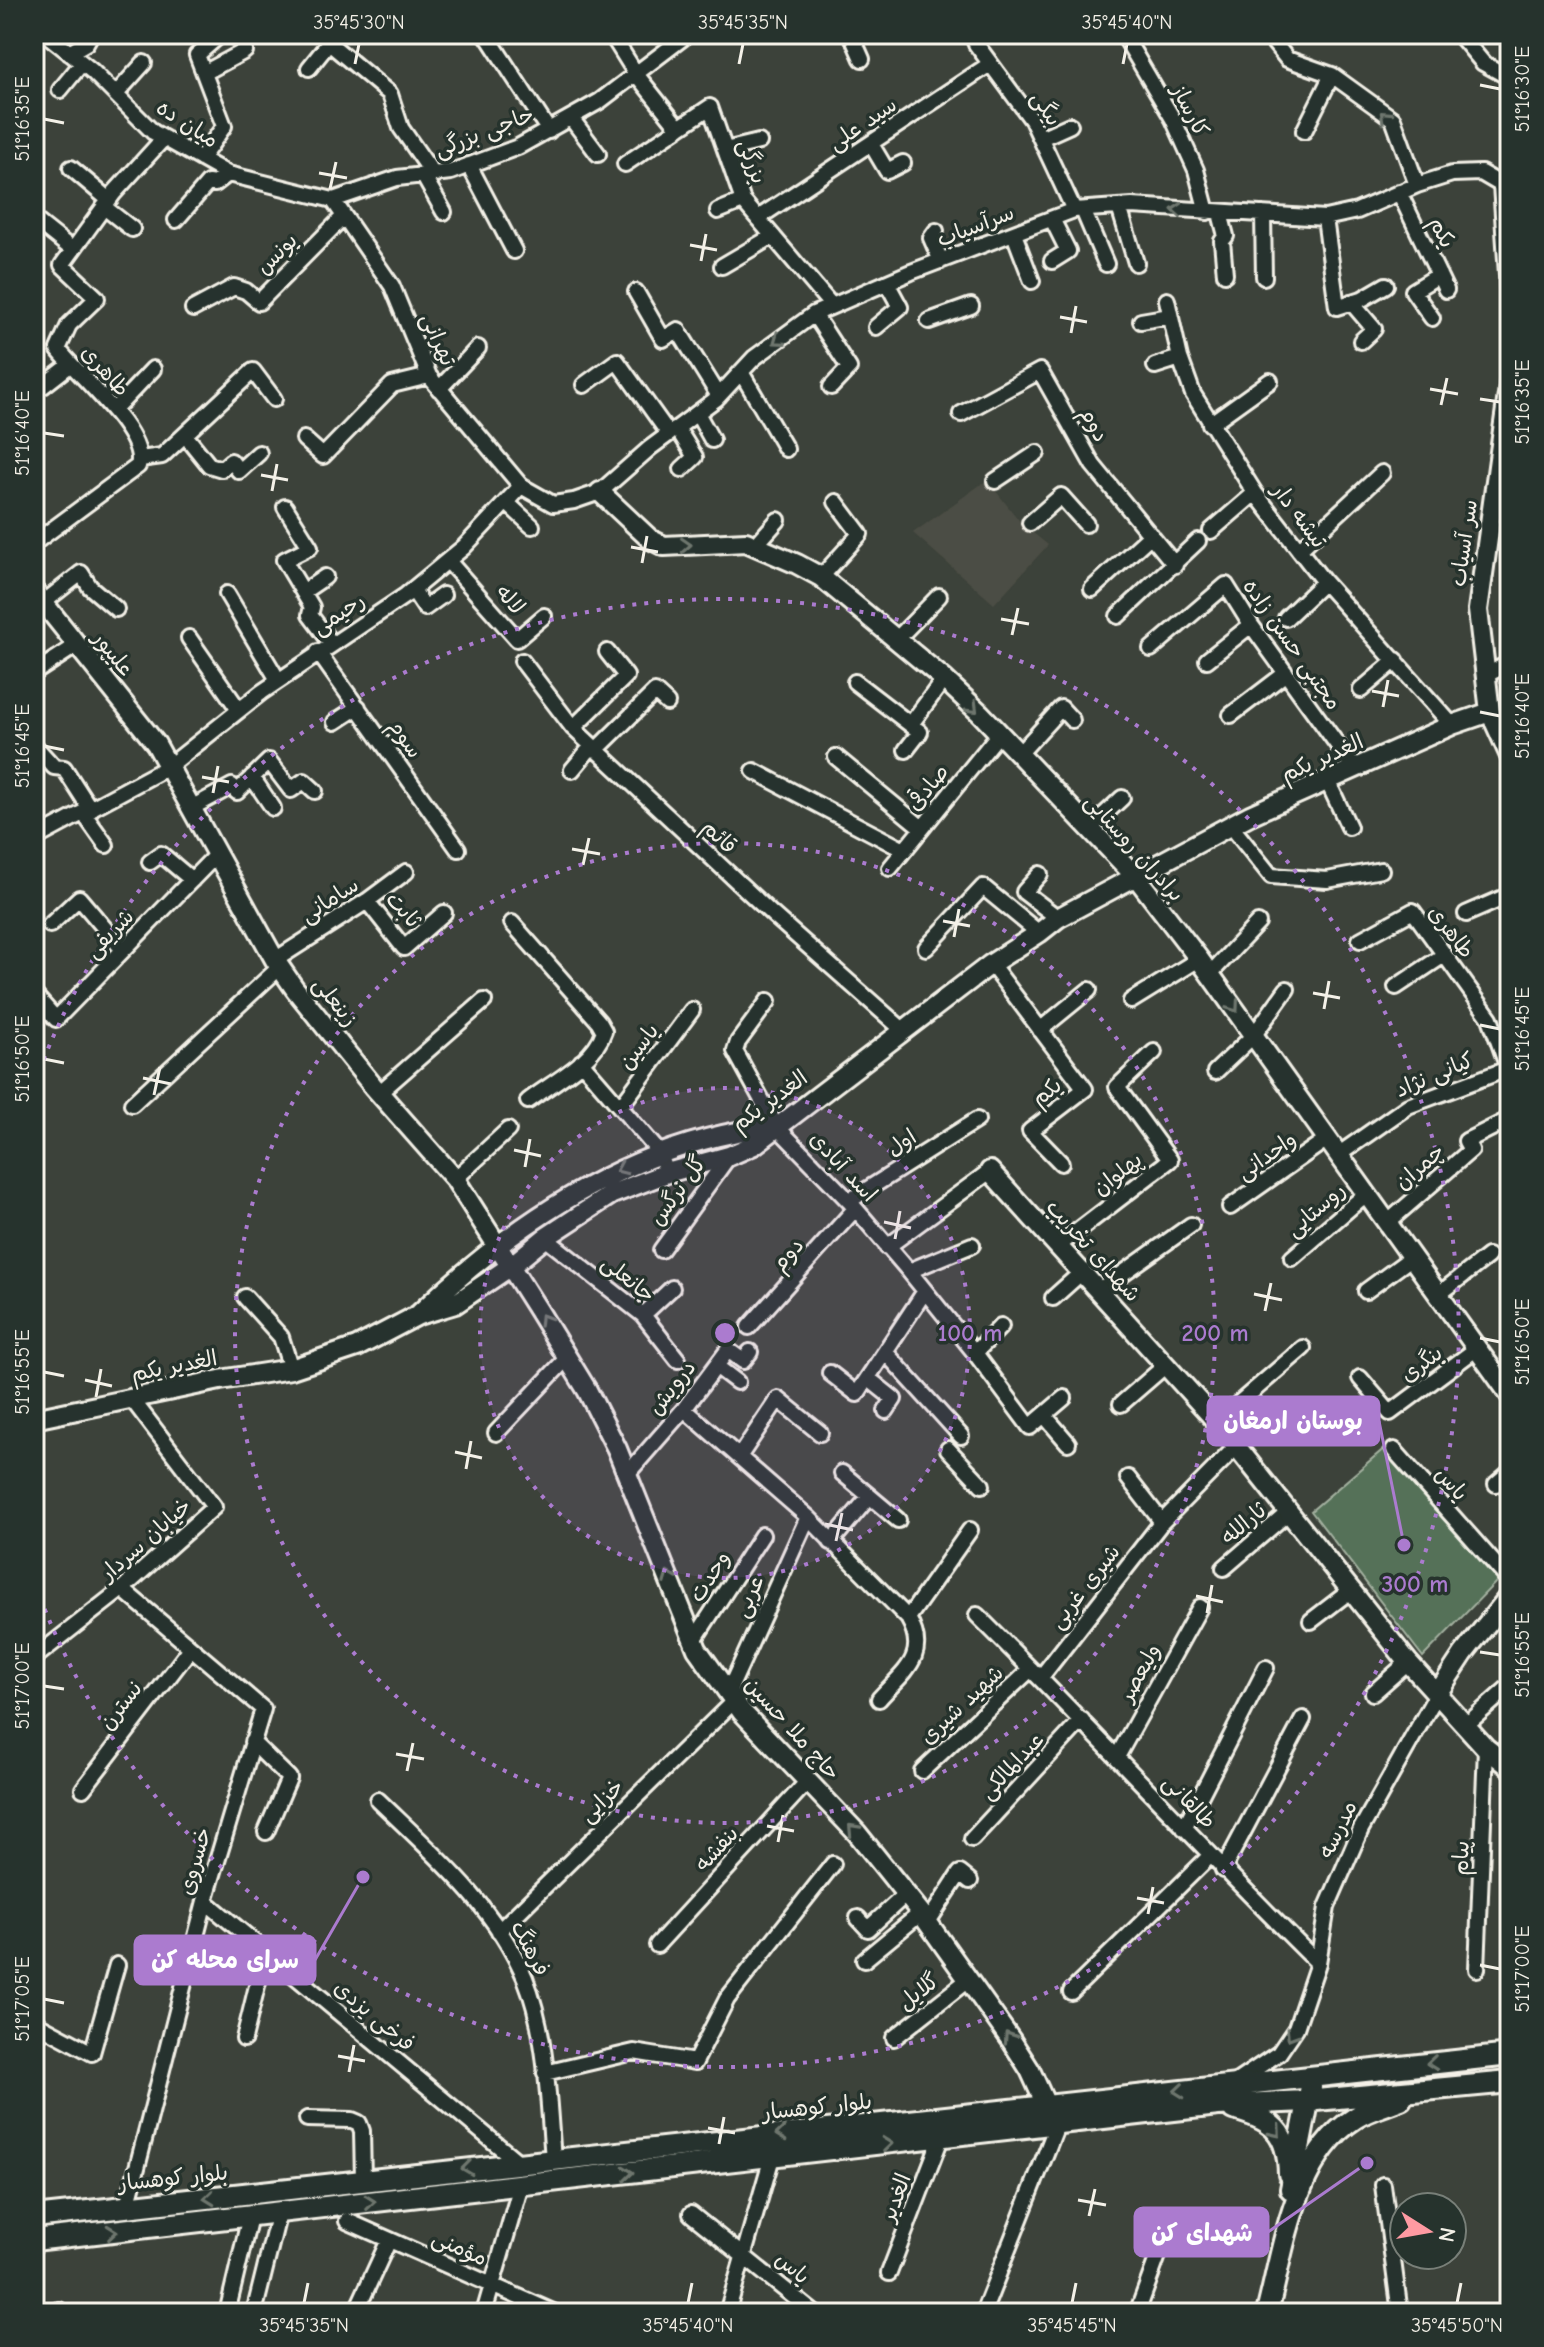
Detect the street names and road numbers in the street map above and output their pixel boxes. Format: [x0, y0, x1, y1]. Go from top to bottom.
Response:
street label: کارساز [1165, 78, 1214, 141]
street label: بیگی [1025, 86, 1067, 131]
street label: سید علی [823, 91, 902, 157]
street label: میان ده [151, 94, 223, 154]
street label: حاجی بزرگی [431, 101, 538, 164]
street label: بزرگی [731, 135, 772, 188]
street label: سرآسیاب [933, 199, 1018, 253]
street label: یکم [1421, 213, 1461, 253]
street label: یونس [251, 228, 303, 280]
street label: تهرانی [414, 309, 461, 371]
street label: طاهری [75, 340, 135, 402]
street label: دوم [1071, 403, 1114, 448]
street label: تیشه دار [1265, 476, 1332, 554]
street label: سر آسیاب [1445, 498, 1483, 588]
street label: مجتبی حسن زاده [1237, 574, 1347, 716]
street label: لاله [490, 579, 530, 620]
street label: رحیمی [307, 587, 370, 641]
street label: علیپور [85, 624, 139, 682]
street label: سوم [379, 714, 428, 765]
street label: الغدیر یکم [1277, 728, 1369, 790]
street label: صادقی [900, 758, 954, 816]
street label: برادران روستایی [1078, 788, 1189, 908]
street label: قائم [694, 814, 742, 861]
street label: سامانی [296, 871, 364, 929]
street label: ثابت [380, 886, 427, 934]
street label: طاهری [1422, 900, 1480, 963]
street label: شریفی [80, 903, 140, 965]
street label: زینعلی [307, 971, 363, 1032]
street label: یاسین [613, 1018, 664, 1075]
street label: کیانی نژاد [1391, 1047, 1478, 1104]
street label: الغدیر یکم [727, 1065, 814, 1139]
street label: یکم [1026, 1072, 1069, 1114]
street label: اول [882, 1124, 921, 1162]
street label: اسد آبادی [804, 1126, 882, 1207]
street label: واحدانی [1232, 1126, 1302, 1187]
street label: چمران [1389, 1138, 1450, 1195]
street label: پهلوان [1088, 1146, 1148, 1202]
street label: گل نرگس [644, 1151, 712, 1231]
street label: روستایی [1281, 1177, 1351, 1243]
street label: شهدای تخریب [1040, 1194, 1146, 1307]
street label: دوم [766, 1233, 812, 1279]
street label: جانعلی [596, 1249, 660, 1309]
street label: بنگری [1395, 1340, 1448, 1388]
street label: الغدیر یکم [129, 1345, 220, 1390]
street label: درویش [642, 1355, 701, 1420]
street label: یاس [1429, 1461, 1473, 1506]
street label: خیابان سردار [93, 1493, 197, 1588]
street label: ثارالله [1216, 1497, 1272, 1550]
street label: شیری غربی [1044, 1539, 1127, 1635]
street label: وحدت [684, 1546, 736, 1607]
street label: عربی [728, 1571, 770, 1622]
street label: ولیعصر [1112, 1639, 1166, 1708]
street label: شهید شیری [915, 1660, 1009, 1750]
street label: حاج ملا حسین [738, 1672, 845, 1786]
street label: نسترن [94, 1676, 148, 1735]
street label: عبدالمالکی [974, 1727, 1050, 1805]
street label: طالقانی [1157, 1769, 1221, 1835]
street label: خزایی [574, 1774, 630, 1829]
street label: مدرسه [1313, 1796, 1363, 1862]
street label: بنفشه [689, 1821, 744, 1877]
street label: خسروی [173, 1824, 217, 1898]
street label: پیام [1447, 1840, 1478, 1876]
street label: فرهنگ [505, 1917, 555, 1980]
street label: گلایل [893, 1968, 944, 2016]
street label: فرخی یزدی [328, 1974, 420, 2058]
street label: بلوار کوهسار [759, 2088, 873, 2126]
street label: بلوار کوهسار [115, 2159, 229, 2197]
street label: الغدیر [874, 2170, 917, 2227]
street label: مؤمنی [428, 2224, 491, 2272]
street label: یاس [770, 2246, 815, 2290]

